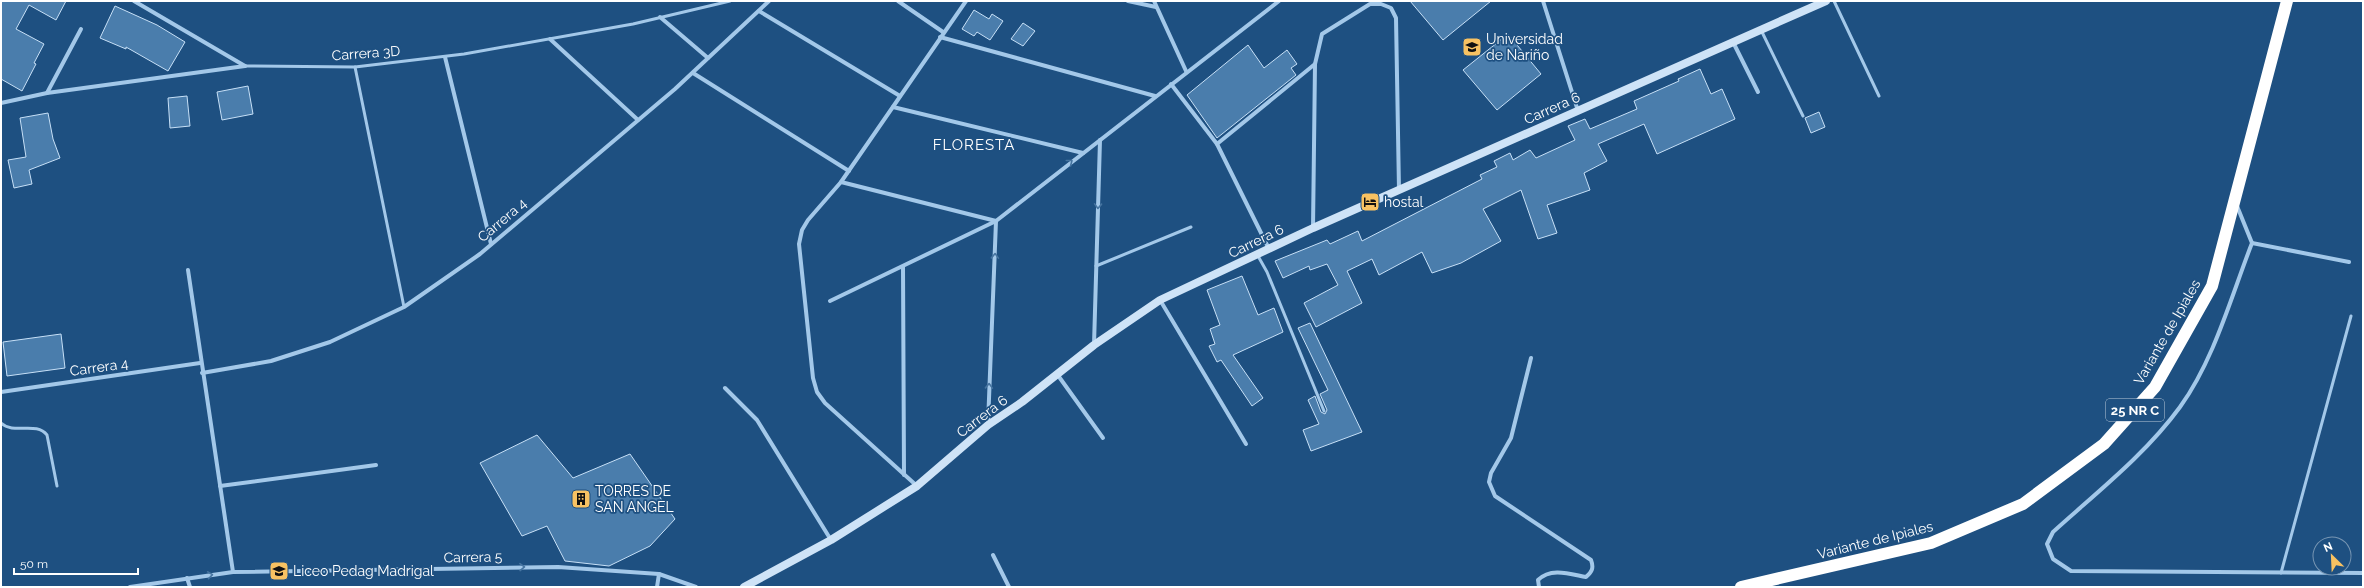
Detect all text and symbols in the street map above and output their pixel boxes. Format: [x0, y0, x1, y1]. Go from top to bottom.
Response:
place label: Universidad de Nariño [1486, 31, 1563, 63]
school or university icon: Universidad de Nariño [1461, 36, 1483, 58]
street label: Carrera 3D [331, 43, 401, 63]
street label: Carrera 6 [1522, 89, 1582, 127]
district label: FLORESTA [933, 136, 1015, 154]
one-way arrow [1066, 160, 1073, 167]
hotel icon: hostal [1359, 191, 1381, 213]
place label: hostal [1384, 194, 1424, 210]
street label: Carrera 4 [474, 195, 530, 245]
one-way arrow [1094, 203, 1102, 209]
street label: Carrera 6 [1226, 221, 1286, 261]
one-way arrow [990, 253, 999, 259]
street label: Variante de Ipiales [2130, 276, 2204, 387]
street label: Carrera 4 [69, 355, 130, 379]
one-way arrow [985, 383, 994, 389]
street label: Carrera 6 [953, 392, 1011, 440]
road number: 25 NR C [2106, 399, 2164, 421]
place label: TORRES DE SAN ANGEL [595, 483, 674, 515]
building icon: TORRES DE SAN ANGEL [570, 488, 592, 510]
street label: Variante de Ipiales [1816, 518, 1935, 562]
north arrow [2312, 536, 2352, 576]
text: N [2322, 540, 2335, 555]
street label: Carrera 5 [443, 548, 503, 566]
scale bar [14, 550, 138, 576]
text: 50 m [20, 557, 48, 571]
school or university icon: Liceo Pedag Madrigal [268, 560, 290, 582]
place label: Liceo Pedag Madrigal [293, 563, 434, 579]
one-way arrow [519, 563, 525, 571]
one-way arrow [207, 571, 213, 580]

